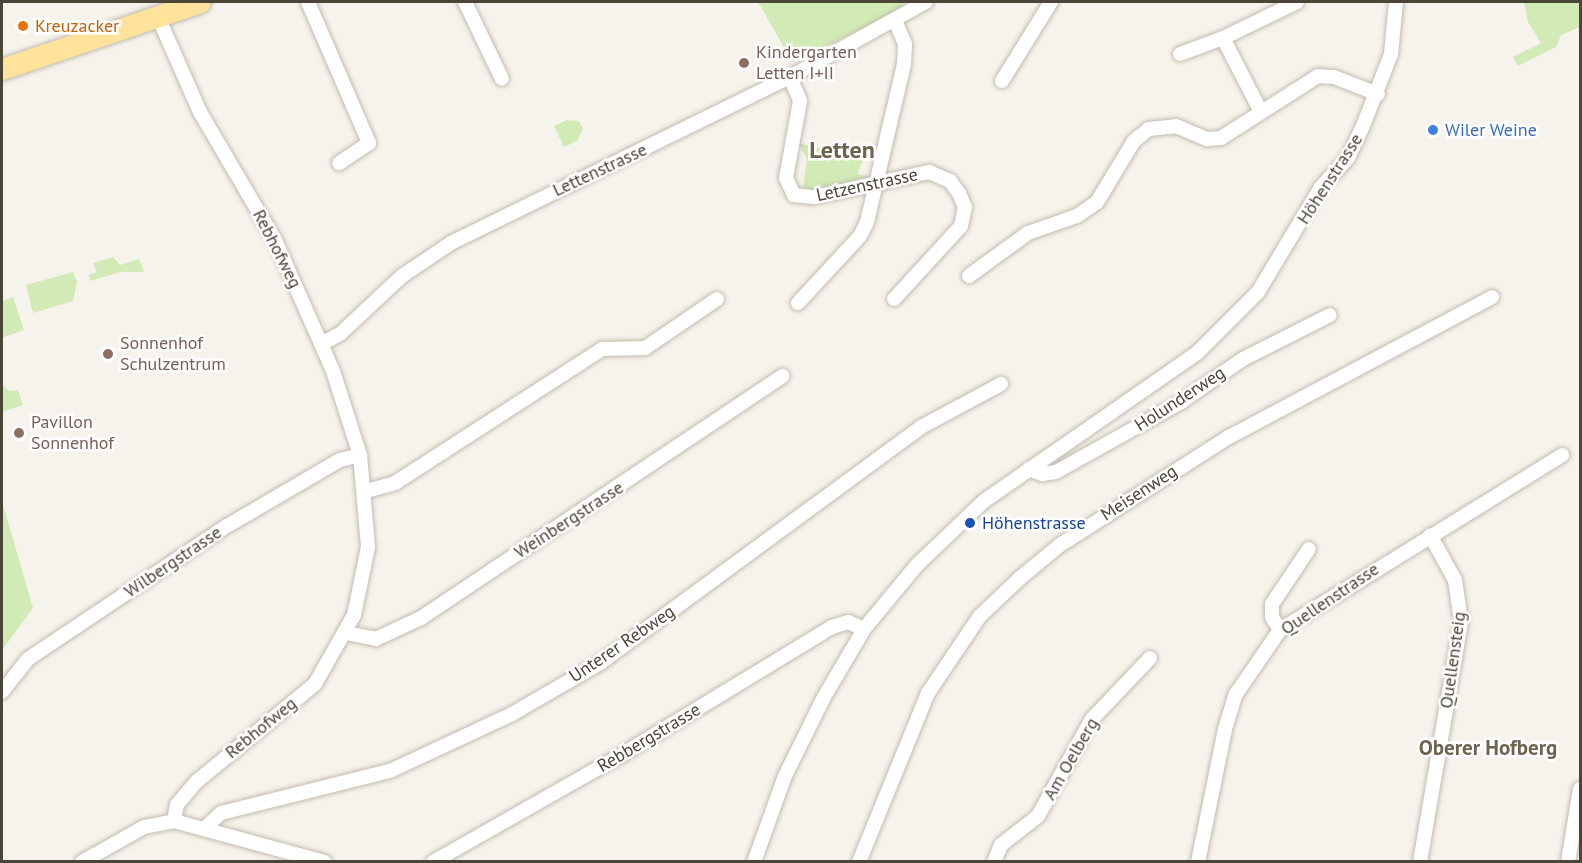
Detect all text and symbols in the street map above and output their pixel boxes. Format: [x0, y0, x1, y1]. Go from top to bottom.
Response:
place label: Kreuzacker [35, 15, 119, 37]
marker: Kreuzacker [16, 19, 30, 33]
place label: Kindergarten Letten I+II [756, 42, 857, 84]
marker: Kindergarten Letten I+II [737, 56, 751, 70]
place label: Wiler Weine [1445, 119, 1537, 141]
marker: Wiler Weine [1426, 123, 1440, 137]
street label: Höhenstrasse [1293, 130, 1367, 228]
district label: Letten [809, 136, 875, 164]
street label: Lettenstrasse [549, 139, 651, 201]
street label: Letzenstrasse [814, 164, 920, 206]
street label: Rebhofweg [248, 206, 306, 292]
place label: Sonnenhof Schulzentrum [120, 333, 226, 376]
marker: Sonnenhof Schulzentrum [101, 347, 115, 361]
street label: Holunderweg [1131, 362, 1229, 436]
place label: Pavillon Sonnenhof [31, 412, 114, 454]
marker: Pavillon Sonnenhof [12, 426, 26, 440]
street label: Meisenweg [1097, 460, 1181, 526]
street label: Weinbergstrasse [510, 477, 628, 563]
place label: Höhenstrasse [982, 512, 1086, 534]
marker: Höhenstrasse [963, 516, 977, 530]
street label: Wilbergstrasse [120, 522, 226, 602]
street label: Quellenstrasse [1277, 558, 1383, 640]
street label: Unterer Rebweg [565, 601, 679, 687]
street label: Quellensteig [1436, 610, 1470, 710]
street label: Rebhofweg [221, 693, 301, 763]
street label: Rebbergstrasse [594, 699, 704, 777]
street label: Am Oelberg [1039, 714, 1103, 804]
district label: Oberer Hofberg [1419, 735, 1557, 761]

